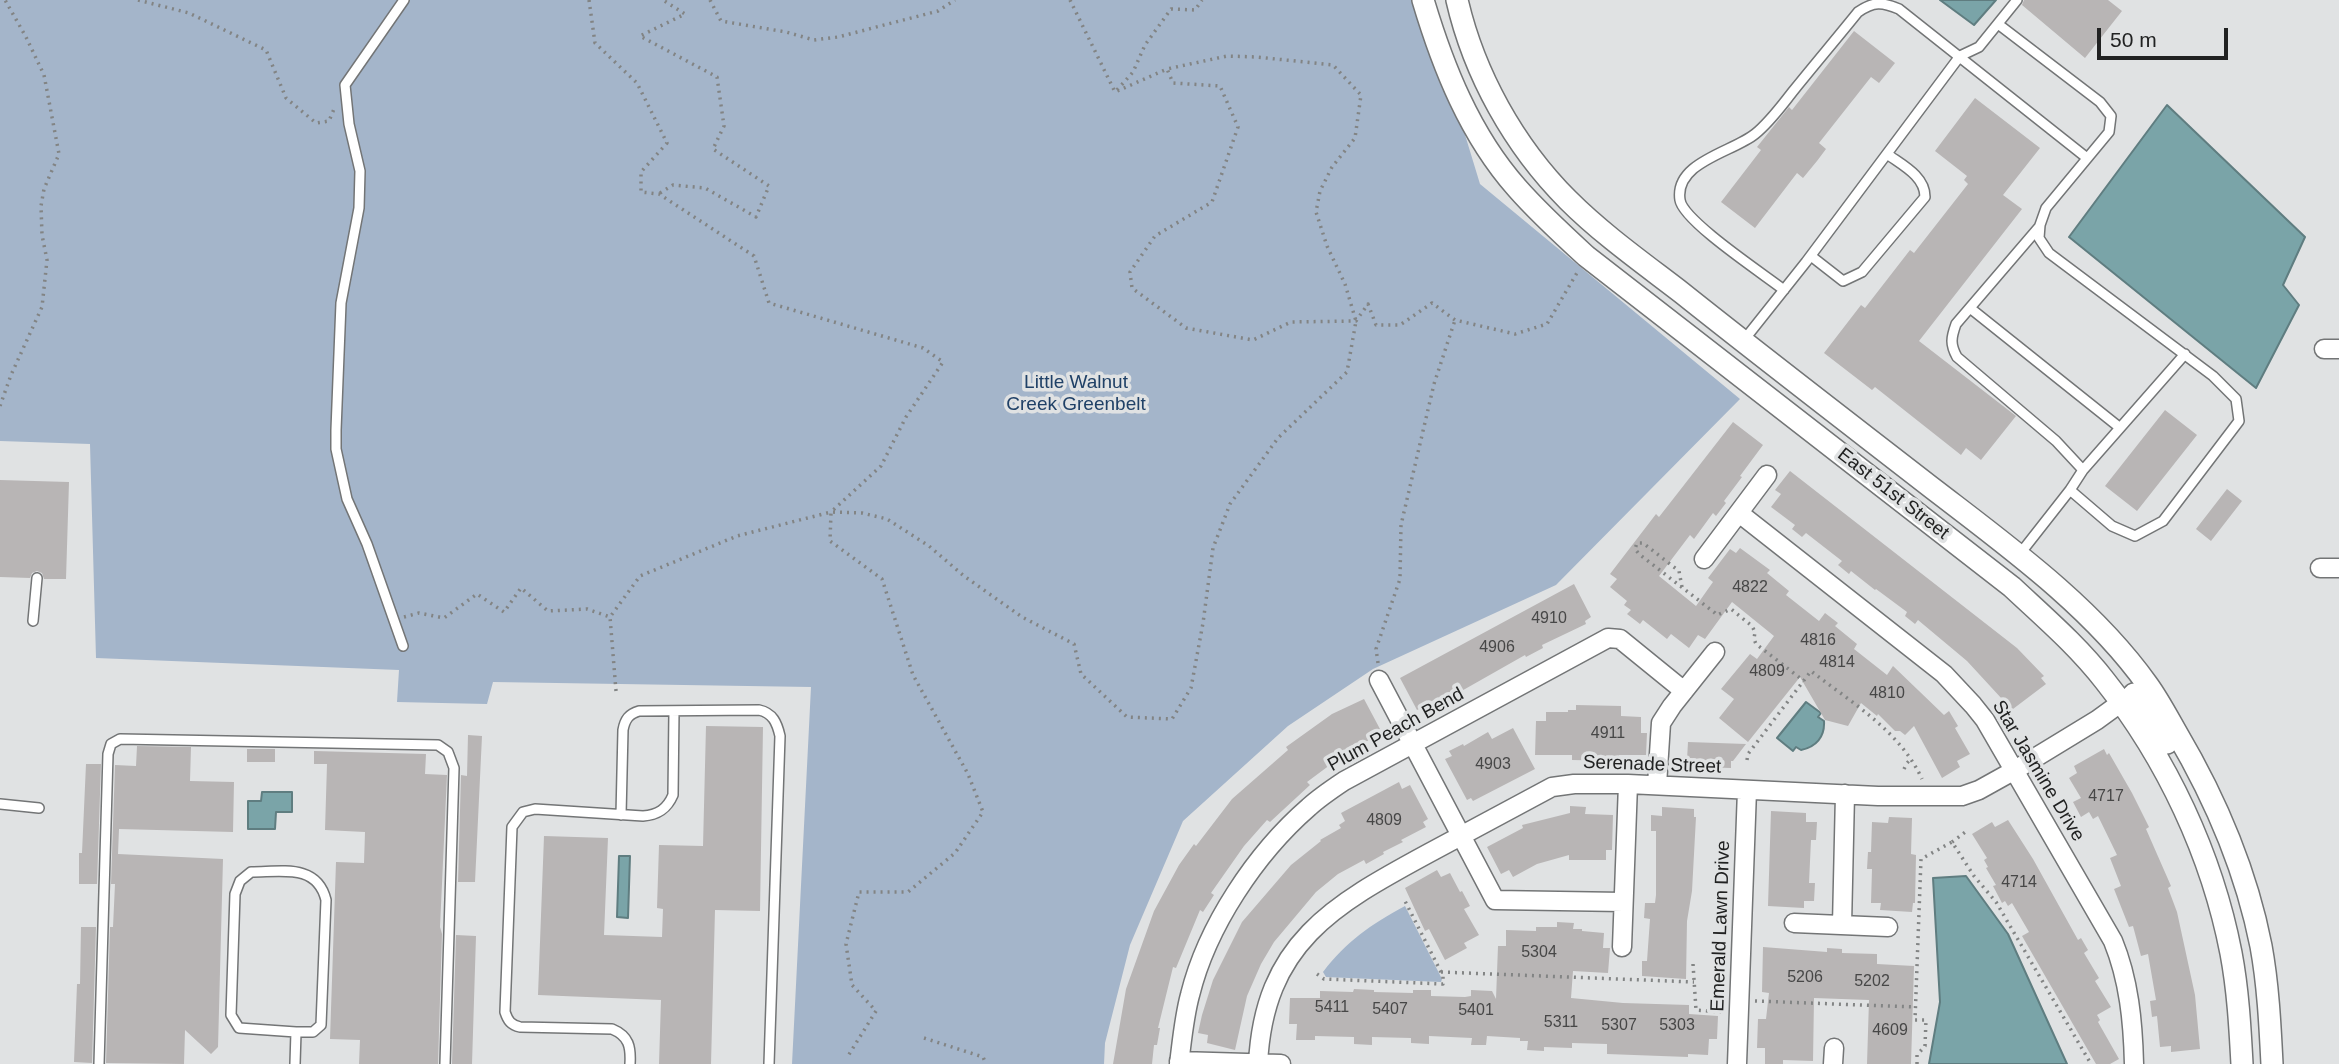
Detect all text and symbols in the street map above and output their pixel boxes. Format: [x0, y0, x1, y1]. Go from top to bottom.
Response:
scale bar [2101, 14, 2232, 58]
text: 50 m [2110, 28, 2157, 51]
park label: Little Walnut Creek Greenbelt [1006, 372, 1146, 416]
street label: East 51st Street [1833, 443, 1953, 545]
house number: 4822 [1732, 578, 1768, 598]
house number: 4910 [1531, 609, 1567, 629]
house number: 4816 [1800, 631, 1836, 651]
house number: 4906 [1479, 638, 1515, 658]
house number: 4814 [1819, 653, 1855, 673]
house number: 4809 [1749, 662, 1785, 682]
street label: Plum Peach Bend [1324, 683, 1468, 777]
house number: 4810 [1869, 684, 1905, 704]
street label: Star Jasmine Drive [1987, 696, 2089, 846]
house number: 4911 [1591, 724, 1625, 744]
street label: Serenade Street [1582, 751, 1722, 779]
house number: 4903 [1475, 755, 1511, 775]
house number: 4717 [2088, 787, 2124, 807]
house number: 4809 [1366, 811, 1402, 831]
street label: Emerald Lawn Drive [1707, 840, 1735, 1012]
house number: 4714 [2001, 873, 2037, 893]
house number: 5304 [1521, 943, 1557, 963]
house number: 5206 [1787, 968, 1823, 988]
house number: 5202 [1854, 972, 1890, 992]
house number: 5411 [1315, 998, 1349, 1018]
house number: 5407 [1372, 1000, 1408, 1020]
house number: 5401 [1458, 1001, 1494, 1021]
house number: 5311 [1544, 1013, 1578, 1033]
house number: 5307 [1601, 1016, 1637, 1036]
house number: 5303 [1659, 1016, 1695, 1036]
house number: 4609 [1872, 1021, 1908, 1041]

